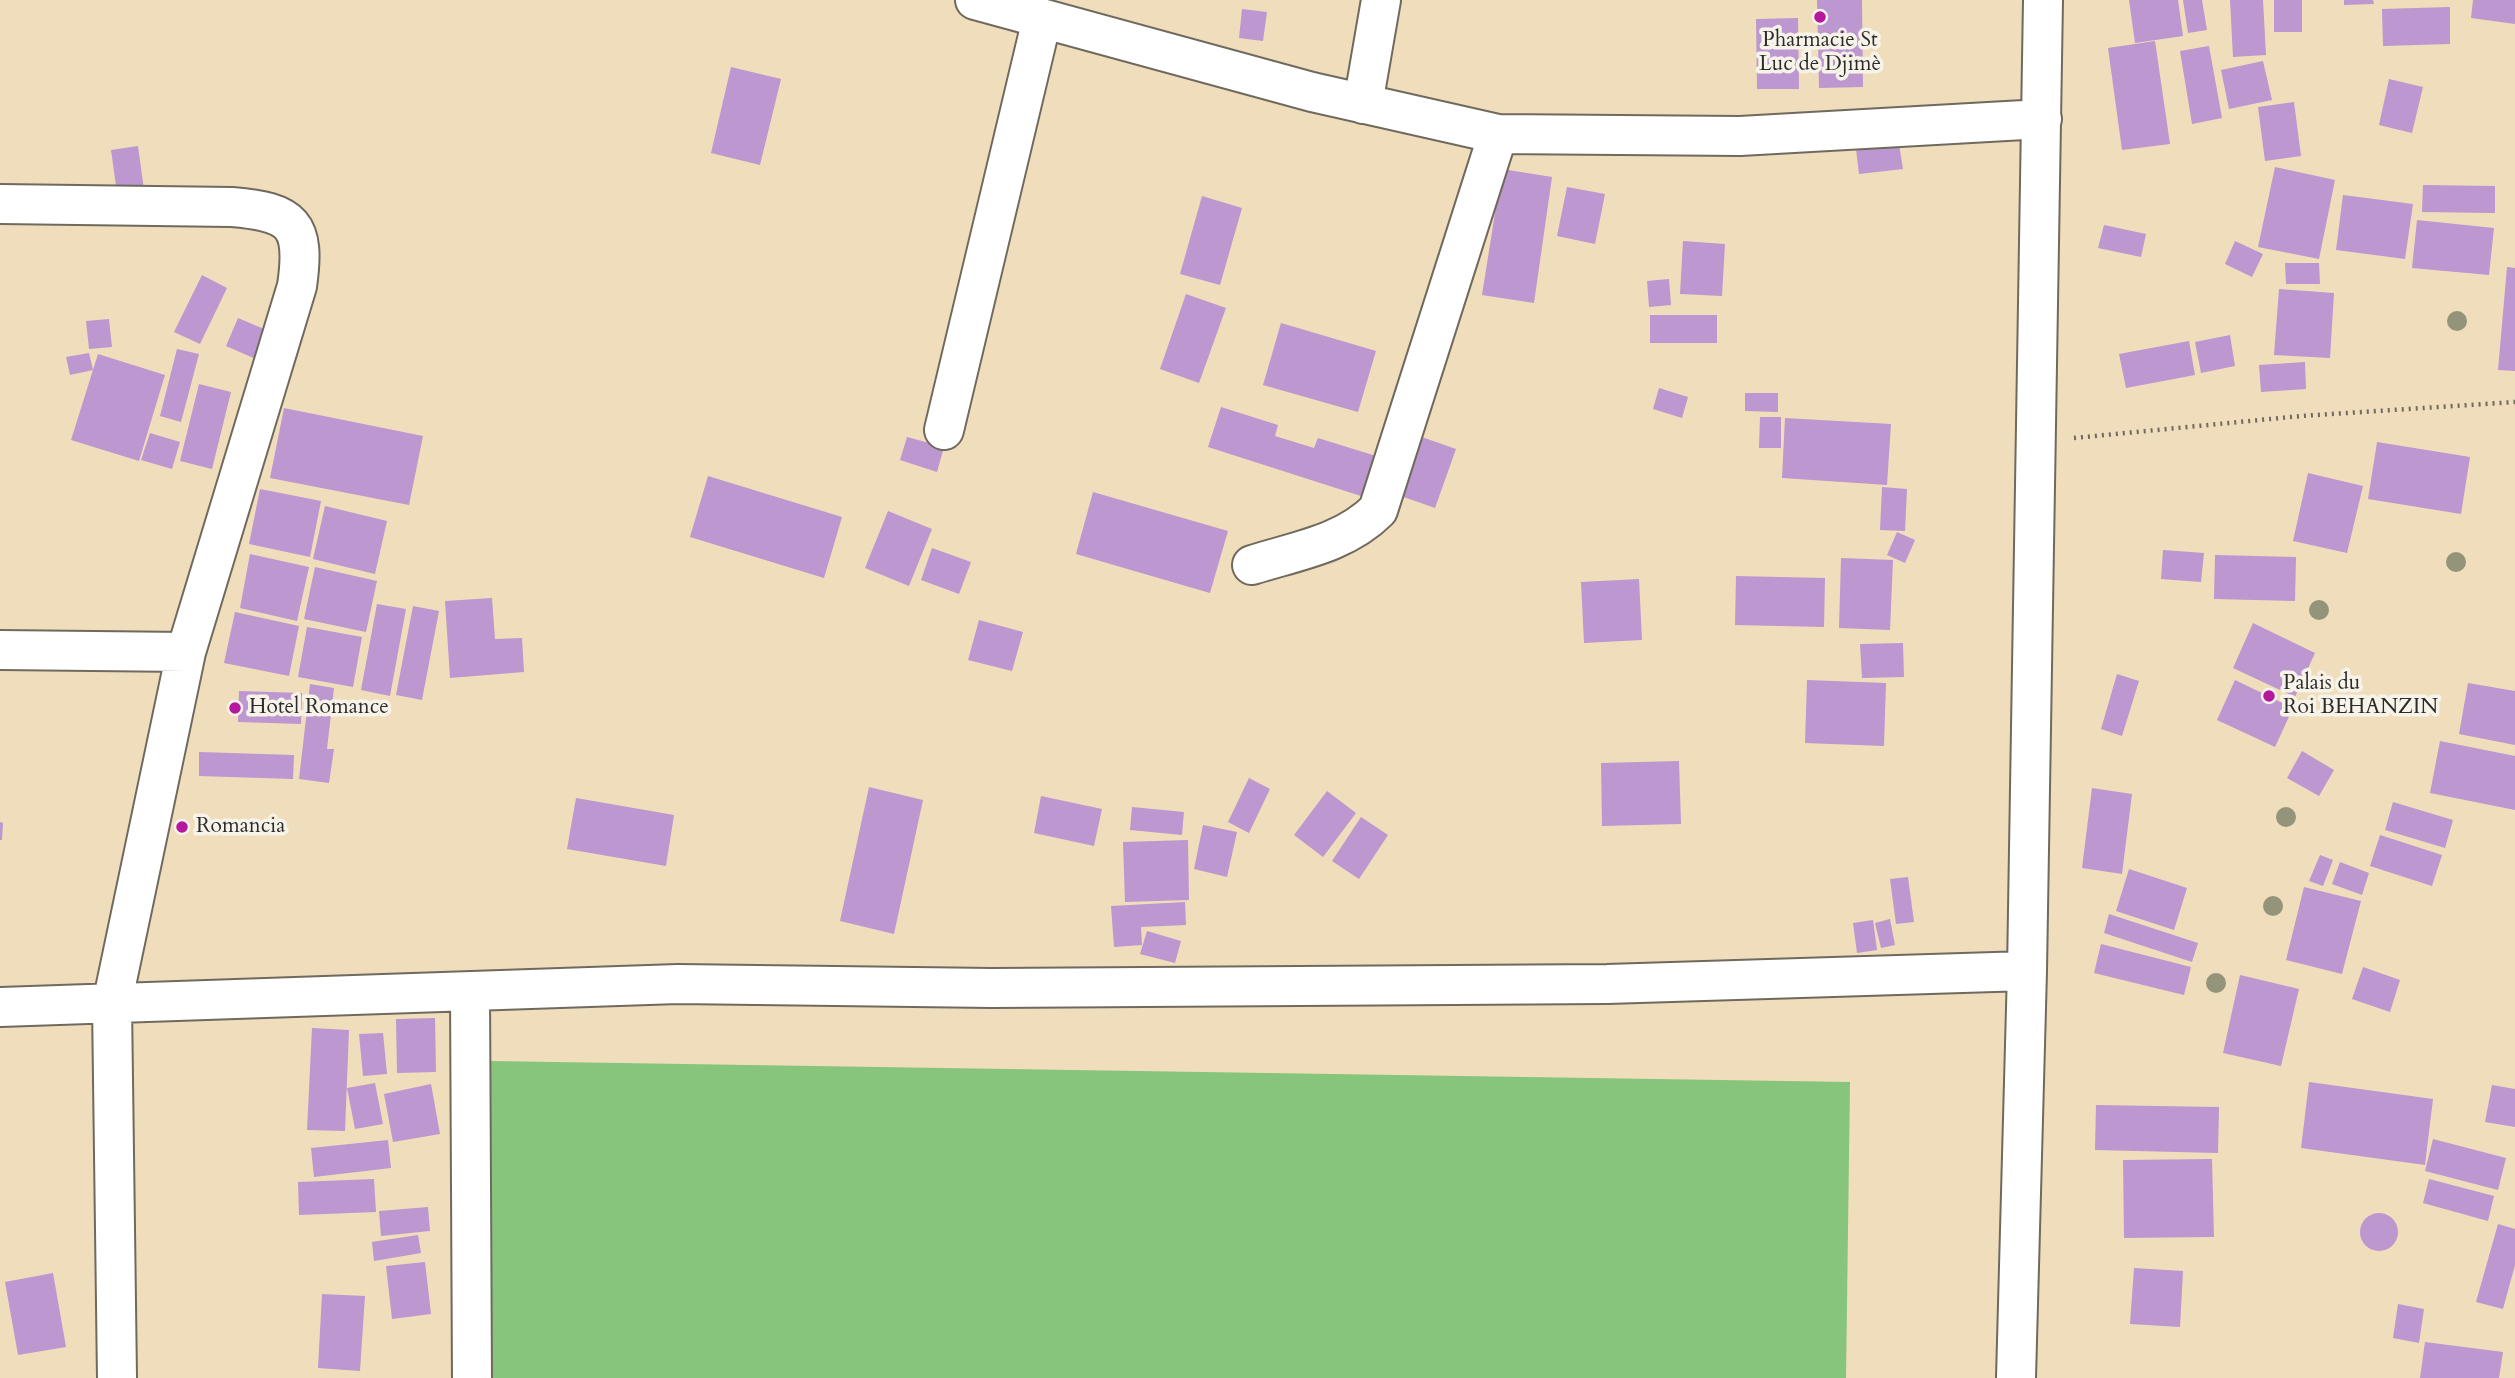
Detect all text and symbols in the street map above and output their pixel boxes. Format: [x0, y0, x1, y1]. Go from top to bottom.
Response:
marker: Pharmacie St Luc de Djimè [1812, 9, 1828, 25]
place label: Pharmacie St Luc de Djimè [1759, 28, 1881, 78]
place label: Palais du Roi BEHANZIN [2283, 671, 2438, 721]
marker: Palais du Roi BEHANZIN [2261, 688, 2277, 704]
place label: Hotel Romance [249, 695, 389, 721]
marker: Hotel Romance [227, 700, 243, 716]
place label: Romancia [196, 814, 285, 840]
marker: Romancia [174, 819, 190, 835]

